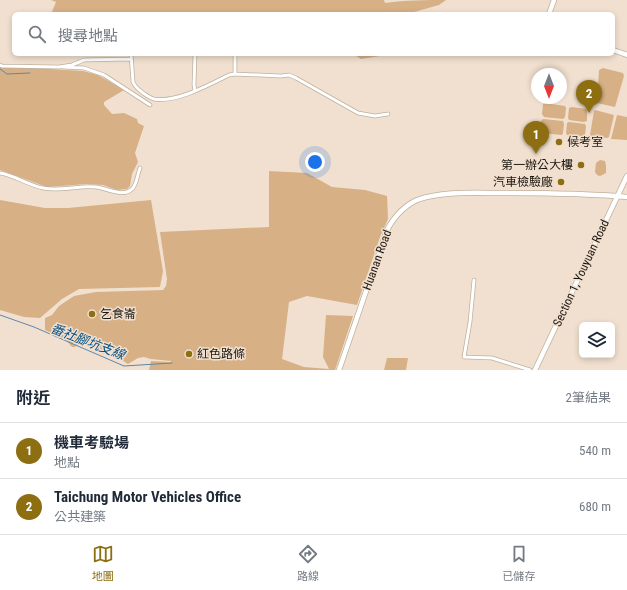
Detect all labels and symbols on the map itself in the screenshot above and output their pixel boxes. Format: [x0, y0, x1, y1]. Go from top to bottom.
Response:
north arrow [531, 68, 567, 104]
pin: 2 [576, 80, 602, 113]
pin: 1 [523, 121, 549, 154]
place label: 候考室 [567, 135, 603, 149]
marker: 候考室 [554, 137, 564, 147]
your location [305, 152, 325, 172]
place label: 第一辦公大樓 [501, 158, 573, 172]
marker: 第一辦公大樓 [576, 160, 586, 170]
place label: 汽車檢驗廠 [493, 175, 553, 189]
marker: 汽車檢驗廠 [556, 177, 566, 187]
street label: Section 1, Youyuan Road [550, 217, 612, 329]
street label: Huanan Road [360, 228, 394, 292]
place label: 乞食崙 [100, 307, 136, 321]
marker: 乞食崙 [87, 309, 97, 319]
water label: 番社腳坑支線 [49, 320, 129, 363]
place label: 紅色路條 [197, 347, 245, 361]
marker: 紅色路條 [184, 349, 194, 359]

